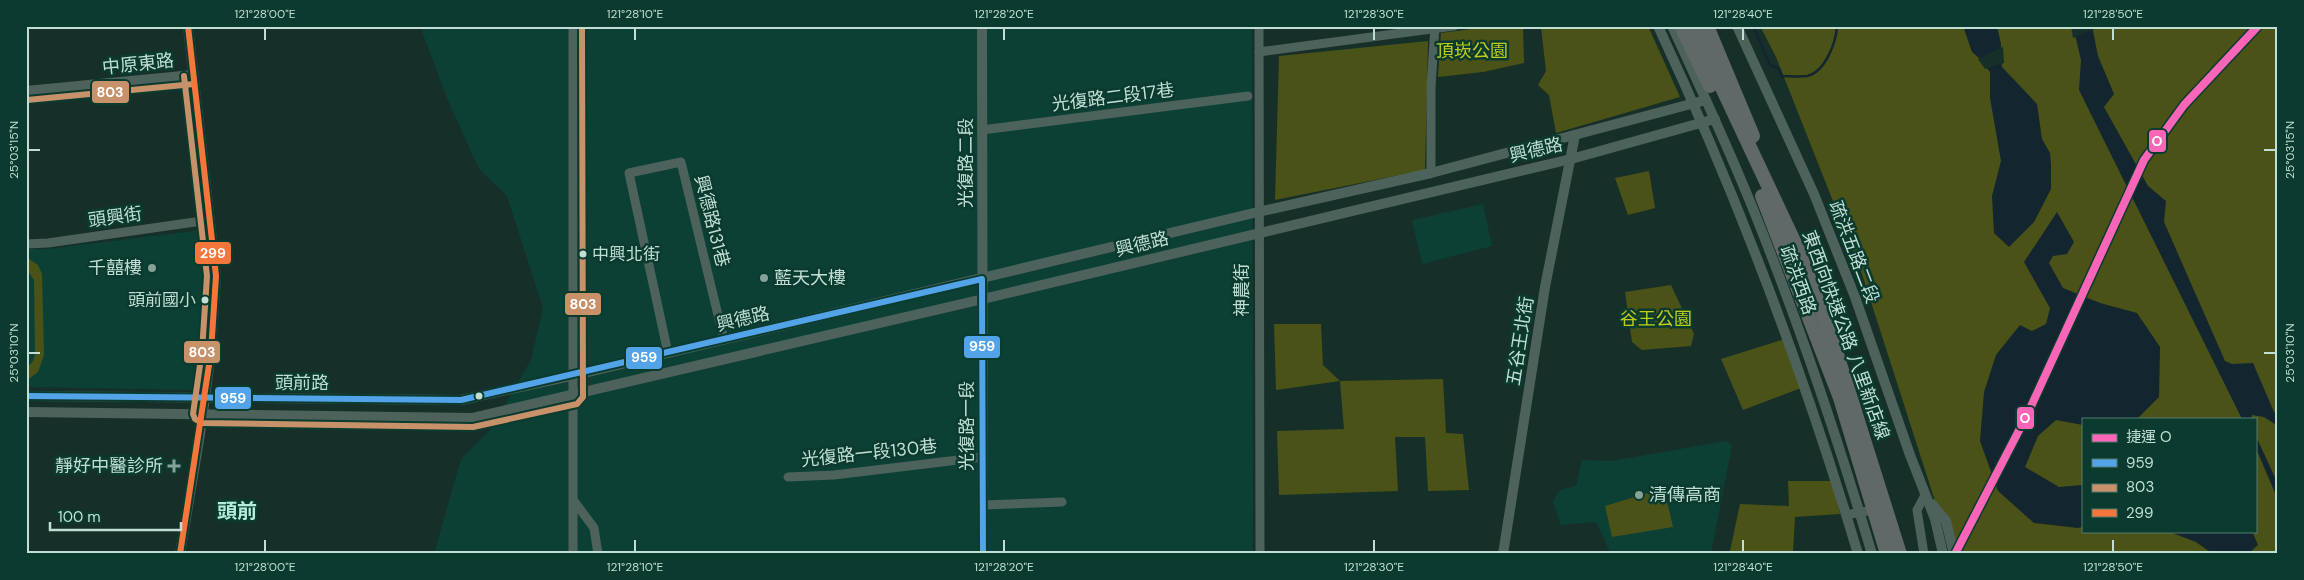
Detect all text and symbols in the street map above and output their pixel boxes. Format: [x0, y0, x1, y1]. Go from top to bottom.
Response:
text: 121°28'00"E [234, 6, 296, 22]
text: 121°28'10"E [607, 6, 664, 22]
text: 121°28'20"E [974, 6, 1034, 22]
text: 121°28'30"E [1344, 6, 1404, 22]
text: 121°28'40"E [1713, 6, 1773, 22]
text: 121°28'50"E [2083, 6, 2143, 22]
park label: 頂崁公園 [1436, 39, 1508, 63]
street label: 中原東路 [101, 48, 175, 80]
street label: 光復路二段17巷 [1050, 78, 1176, 116]
line badge: 803 [91, 80, 130, 104]
text: 803 [96, 83, 124, 101]
street label: 光復路二段 [954, 118, 978, 208]
text: 25°03'15"N [6, 121, 22, 179]
text: 25°03'15"N [2282, 121, 2298, 179]
line badge: O [2148, 129, 2167, 153]
street label: 興德路 [1507, 132, 1565, 168]
text: O [2152, 132, 2163, 150]
street label: 興德路131巷 [689, 173, 735, 269]
street label: 疏洪五路二段 [1823, 197, 1885, 307]
street label: 頭興街 [87, 201, 143, 233]
street label: 興德路 [1113, 226, 1171, 262]
street label: 東西向快速公路 八里新店線 [1797, 227, 1895, 443]
line badge: 299 [194, 241, 232, 265]
street label: 疏洪西路 [1774, 242, 1822, 318]
place label: 中興北街 [592, 243, 660, 265]
text: 299 [200, 244, 226, 262]
marker: 中興北街 [578, 249, 588, 259]
place label: 千囍樓 [88, 256, 142, 280]
marker: 千囍樓 [146, 262, 158, 274]
street label: 神農街 [1230, 263, 1254, 317]
place label: 藍天大樓 [774, 266, 846, 290]
marker: 藍天大樓 [758, 272, 770, 284]
place label: 頭前國小 [128, 289, 196, 311]
line badge: 803 [564, 292, 602, 316]
marker: 頭前國小 [200, 295, 210, 305]
text: 803 [569, 295, 597, 313]
street label: 五谷王北街 [1501, 295, 1539, 387]
street label: 興德路 [714, 301, 772, 337]
park label: 谷王公園 [1620, 307, 1692, 331]
text: 25°03'10"N [6, 323, 22, 383]
text: 25°03'10"N [2282, 323, 2298, 383]
line badge: 959 [963, 335, 1001, 359]
text: 959 [969, 337, 995, 355]
line badge: 803 [183, 340, 221, 364]
text: 803 [188, 343, 216, 361]
line badge: 959 [625, 346, 663, 370]
text: 959 [631, 348, 657, 366]
street label: 頭前路 [275, 371, 329, 395]
street label: 光復路一段 [955, 381, 979, 471]
line badge: 959 [214, 386, 252, 410]
text: 959 [220, 389, 246, 407]
unlabelled marker [474, 391, 484, 401]
line badge: O [2016, 406, 2035, 430]
text: O [2020, 409, 2031, 427]
legend [2082, 418, 2256, 532]
text: 捷運 O [2126, 427, 2172, 447]
street label: 光復路一段130巷 [800, 434, 938, 472]
text: 959 [2126, 453, 2154, 473]
place label: 靜好中醫診所 [55, 454, 163, 478]
marker: 靜好中醫診所 [167, 459, 181, 473]
text: 803 [2126, 477, 2154, 497]
place label: 清傳高商 [1649, 483, 1721, 507]
marker: 清傳高商 [1633, 489, 1645, 501]
district label: 頭前 [217, 498, 257, 524]
scale bar [50, 500, 181, 532]
text: 299 [2126, 503, 2153, 523]
text: 100 m [58, 507, 101, 527]
text: 121°28'00"E [234, 559, 296, 575]
text: 121°28'10"E [607, 559, 664, 575]
text: 121°28'20"E [974, 559, 1034, 575]
text: 121°28'30"E [1344, 559, 1404, 575]
text: 121°28'40"E [1713, 559, 1773, 575]
text: 121°28'50"E [2083, 559, 2143, 575]

